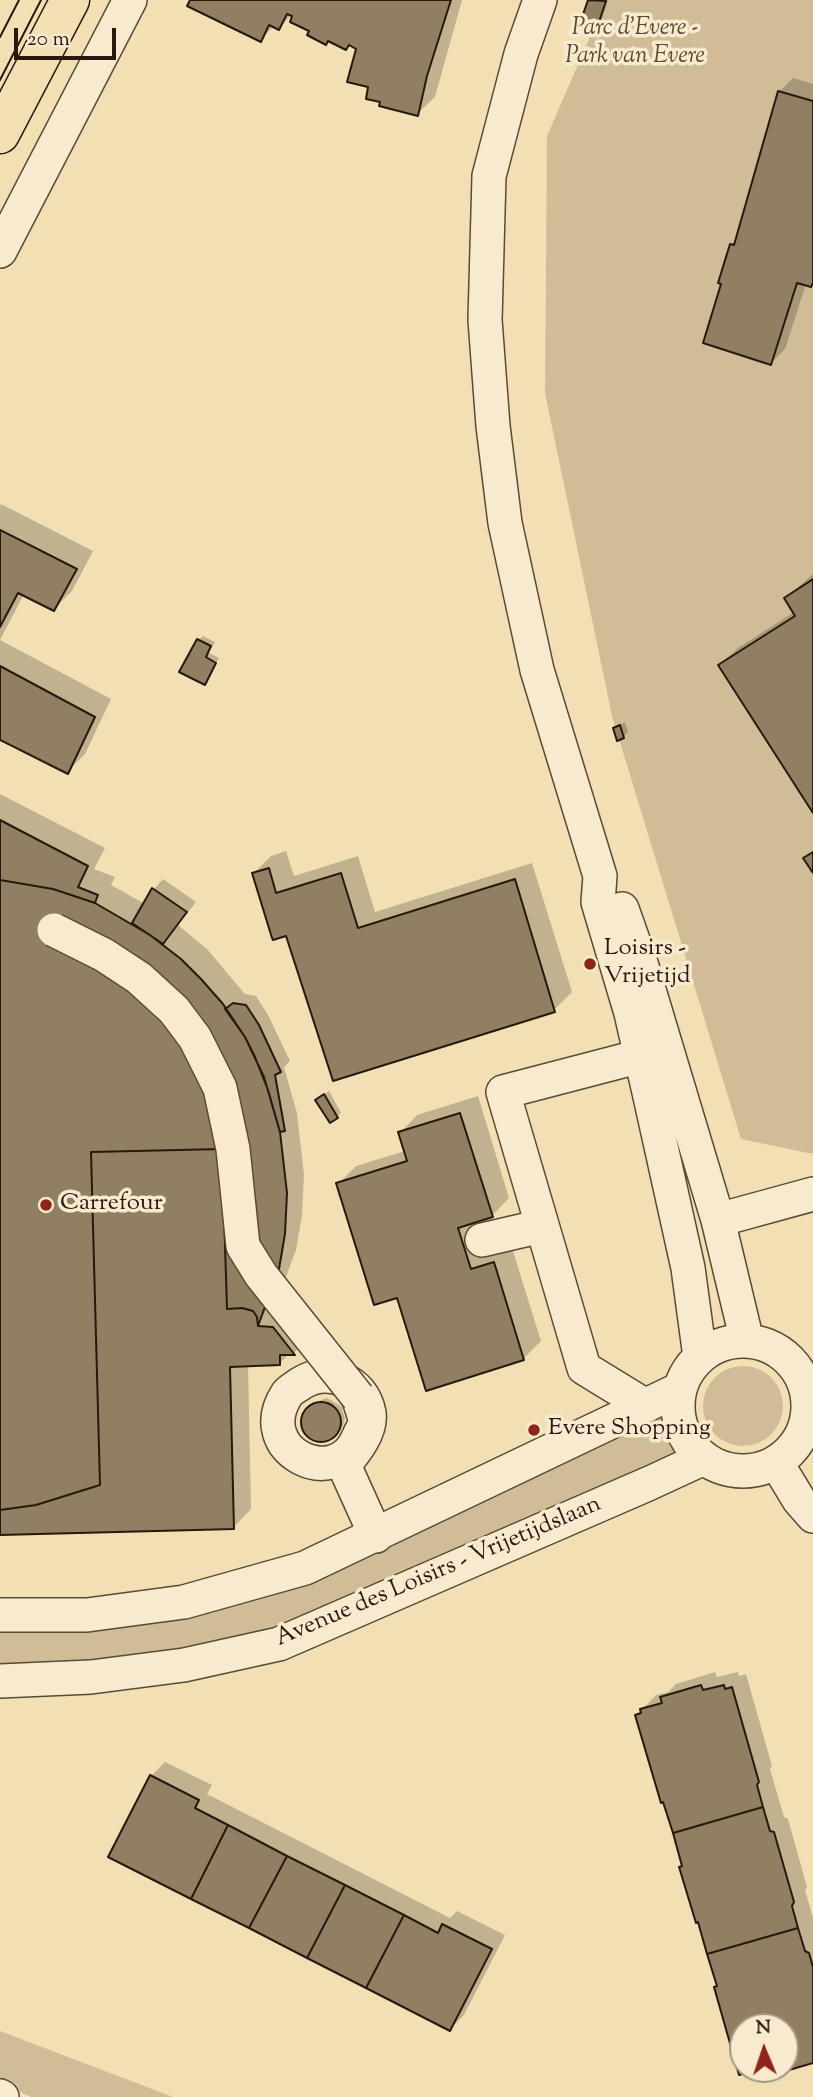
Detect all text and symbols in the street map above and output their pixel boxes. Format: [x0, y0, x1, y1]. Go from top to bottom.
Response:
scale bar [18, 14, 119, 58]
park label: Parc d'Evere - Park van Evere [565, 16, 705, 72]
text: 20 m [27, 25, 70, 55]
place label: Loisirs - Vrijetijd [604, 936, 691, 992]
marker: Loisirs - Vrijetijd [582, 956, 598, 972]
place label: Carrefour [60, 1191, 163, 1219]
marker: Carrefour [38, 1197, 54, 1213]
place label: Evere Shopping [548, 1416, 711, 1444]
marker: Evere Shopping [526, 1422, 542, 1438]
street label: Avenue des Loisirs - Vrijetijdslaan [272, 1491, 606, 1655]
north arrow [729, 2013, 799, 2083]
text: N [755, 2015, 771, 2042]

